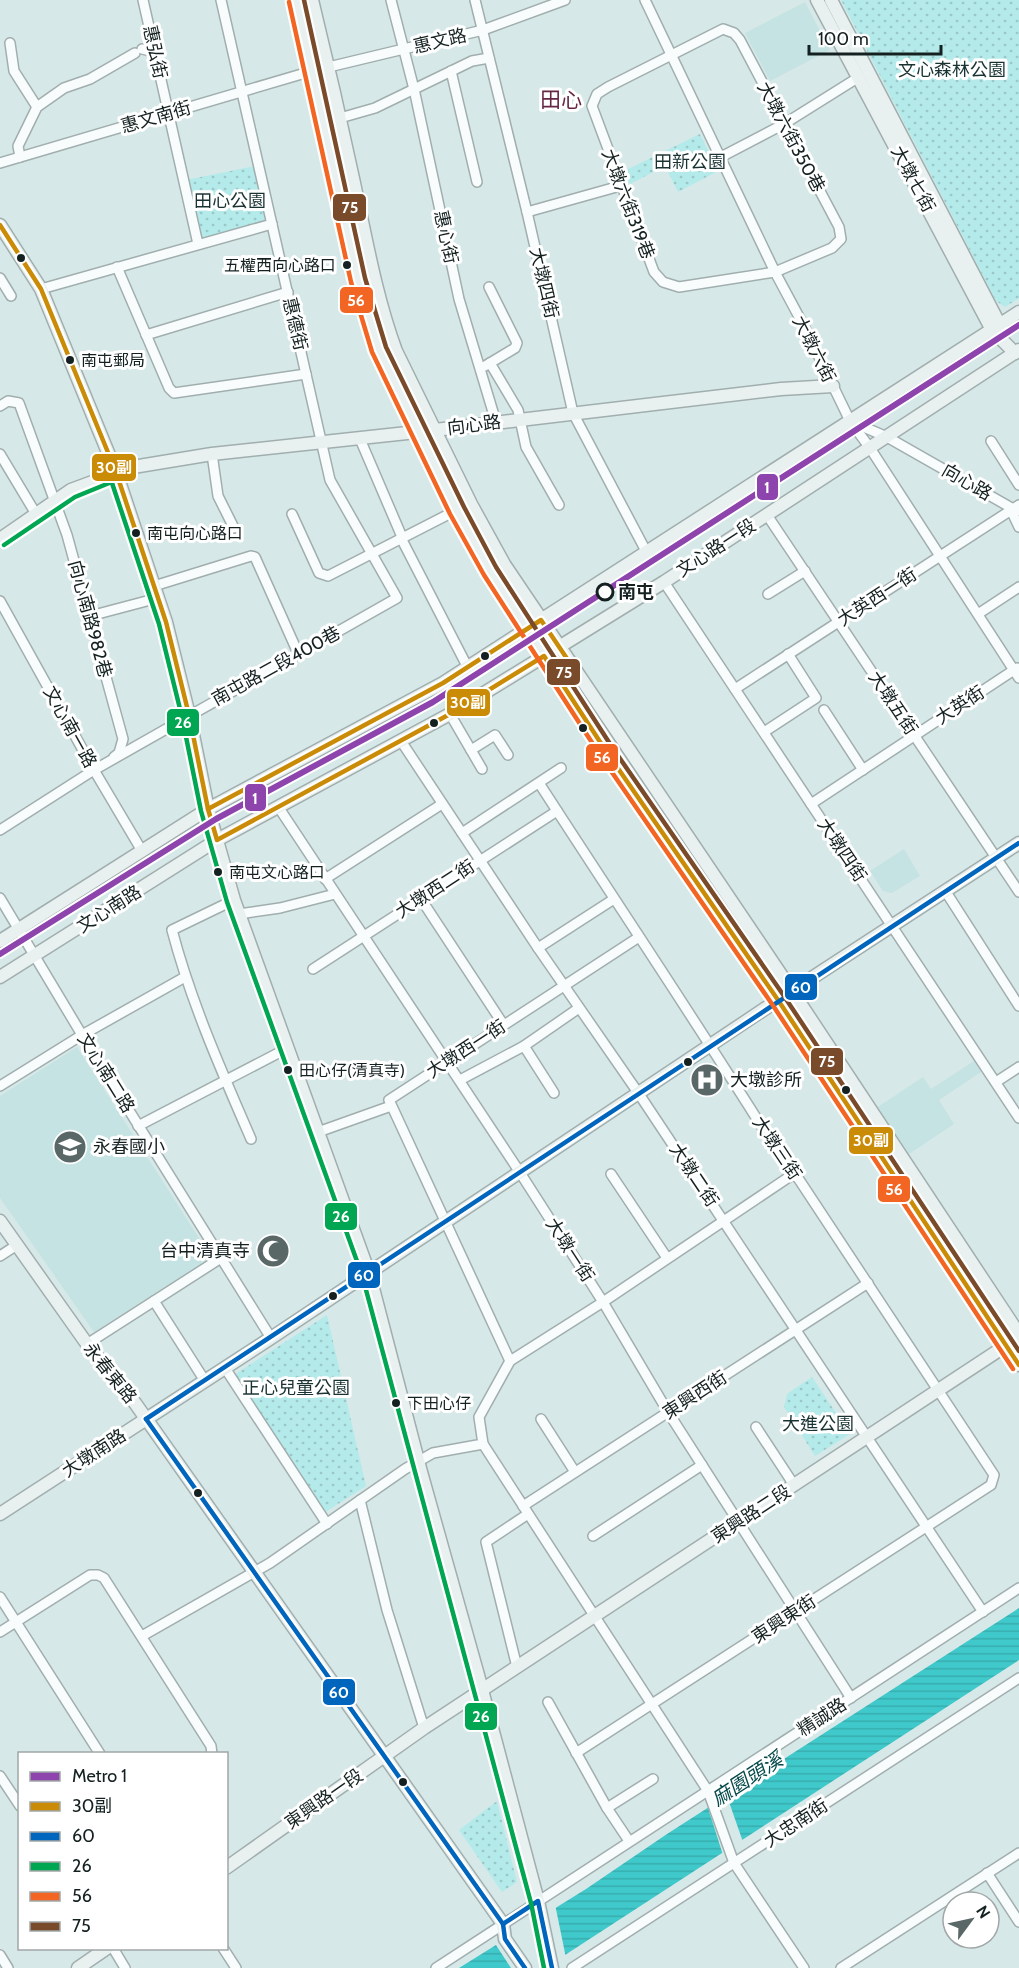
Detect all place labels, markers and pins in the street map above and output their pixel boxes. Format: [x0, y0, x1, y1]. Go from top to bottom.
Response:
unlabelled marker [15, 252, 27, 264]
place label: 五權西向心路口 [224, 256, 336, 275]
marker: 五權西向心路口 [341, 259, 353, 271]
place label: 南屯郵局 [81, 351, 145, 370]
marker: 南屯郵局 [64, 354, 76, 366]
place label: 南屯向心路口 [147, 524, 243, 543]
marker: 南屯向心路口 [130, 527, 142, 539]
place label: 南屯 [618, 581, 654, 603]
marker: 南屯 [596, 583, 614, 601]
unlabelled marker [479, 650, 491, 662]
unlabelled marker [428, 717, 440, 729]
unlabelled marker [577, 722, 589, 734]
place label: 南屯文心路口 [229, 863, 325, 882]
marker: 南屯文心路口 [212, 866, 224, 878]
unlabelled marker [682, 1056, 694, 1068]
place label: 田心仔(清真寺) [299, 1061, 405, 1080]
hospital icon: 大墩診所 [689, 1062, 725, 1098]
marker: 田心仔(清真寺) [282, 1064, 294, 1076]
place label: 大墩診所 [730, 1069, 802, 1091]
unlabelled marker [840, 1084, 852, 1096]
school or university icon: 永春國小 [52, 1129, 88, 1165]
place label: 永春國小 [93, 1136, 165, 1158]
mosque icon: 台中清真寺 [255, 1233, 291, 1269]
place label: 台中清真寺 [160, 1240, 250, 1262]
unlabelled marker [327, 1290, 339, 1302]
place label: 下田心仔 [407, 1394, 471, 1413]
marker: 下田心仔 [390, 1397, 402, 1409]
unlabelled marker [192, 1487, 204, 1499]
unlabelled marker [397, 1776, 409, 1788]

